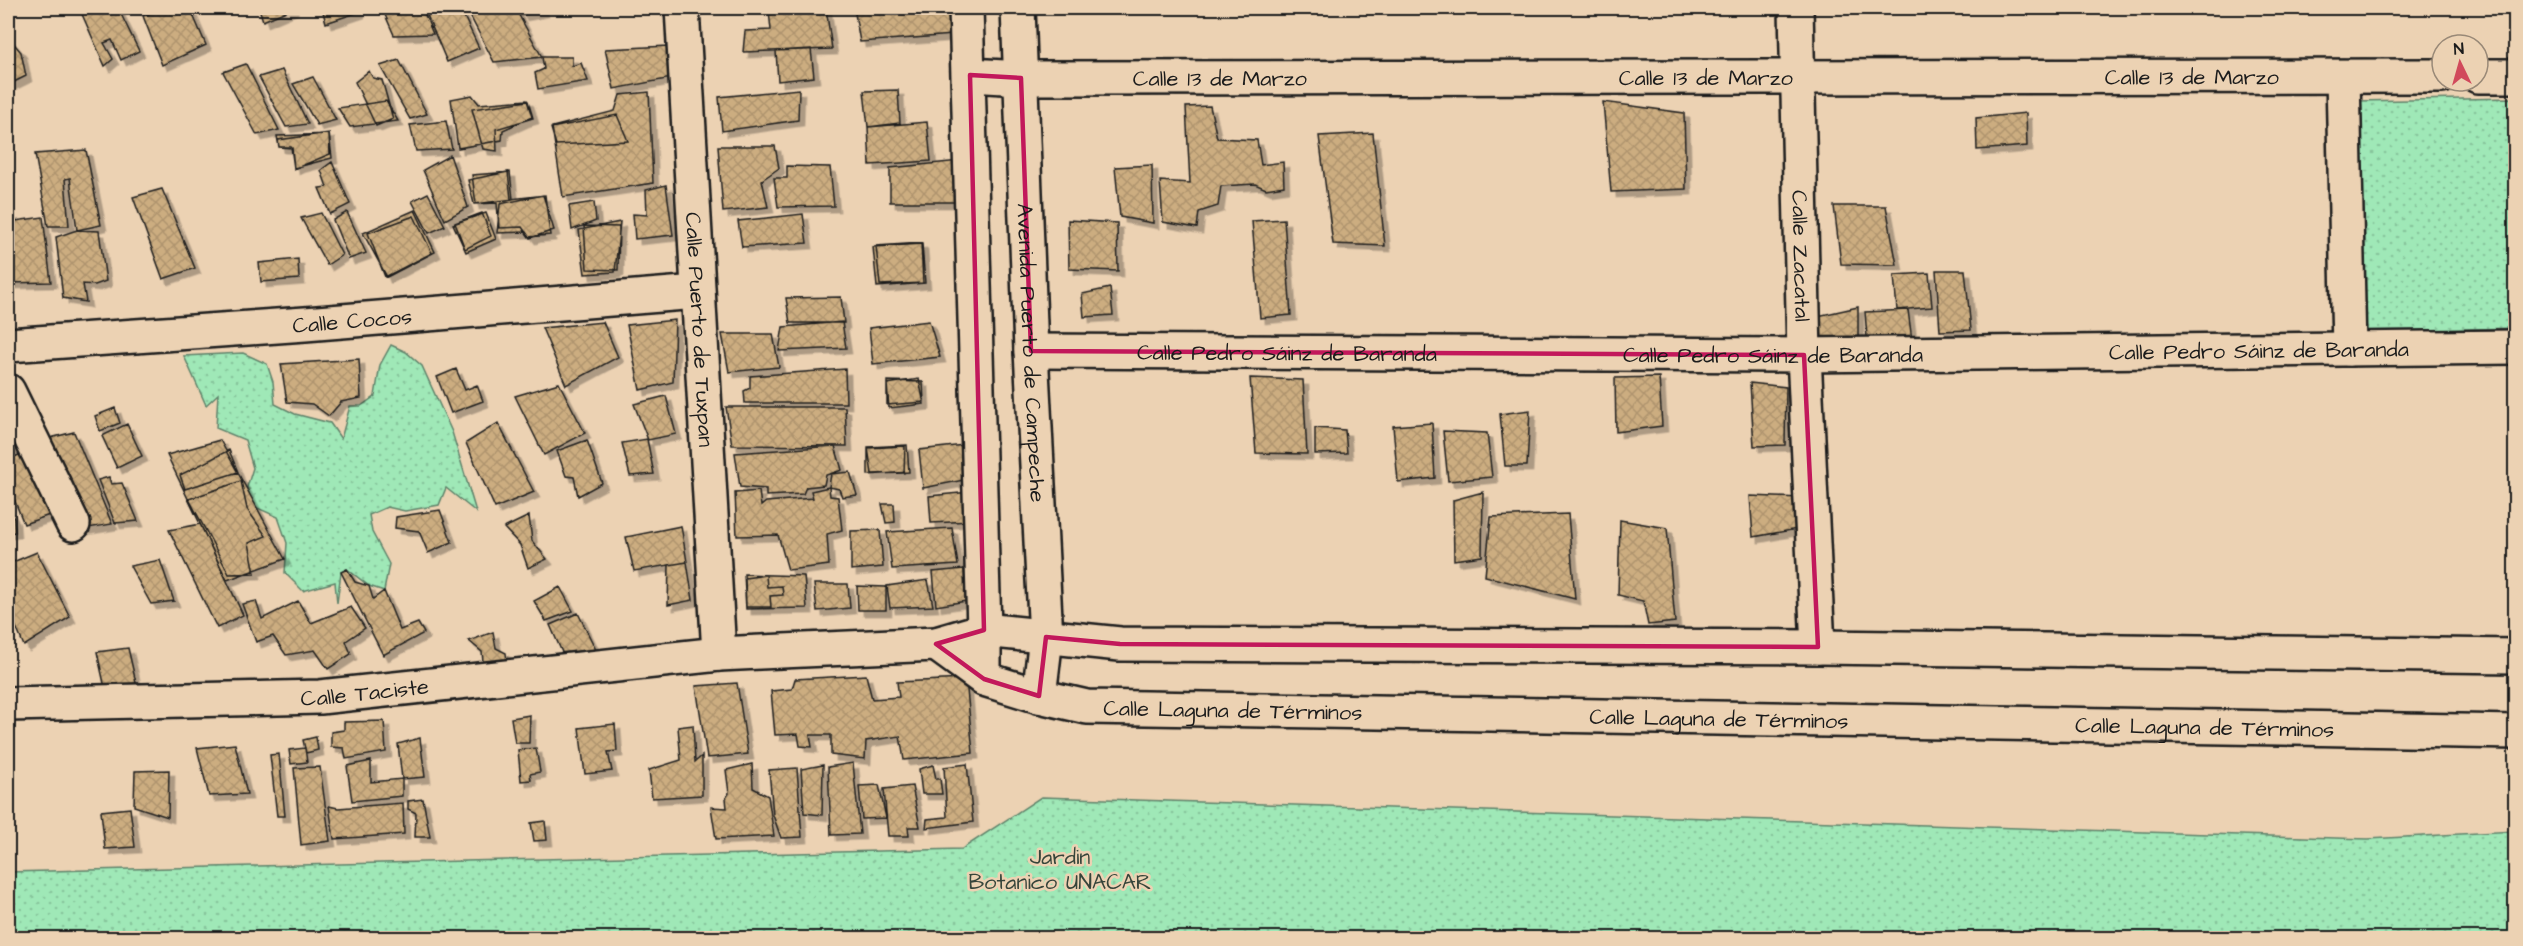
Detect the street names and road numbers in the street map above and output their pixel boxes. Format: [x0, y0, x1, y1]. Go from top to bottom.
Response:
street label: Calle 13 de Marzo [2105, 62, 2280, 93]
street label: Calle 13 de Marzo [1619, 63, 1794, 94]
street label: Calle 13 de Marzo [1133, 64, 1308, 95]
street label: Calle Zacatal [1783, 190, 1817, 322]
street label: Avenida Puerto de Campeche [1008, 203, 1053, 503]
street label: Calle Puerto de Tuxpan [677, 211, 721, 448]
street label: Calle Cocos [291, 301, 413, 342]
street label: Calle Pedro Sáinz de Baranda [2109, 334, 2409, 369]
street label: Calle Pedro Sáinz de Baranda [1137, 338, 1437, 370]
street label: Calle Pedro Sáinz de Baranda [1623, 340, 1923, 372]
street label: Calle Taciste [300, 671, 430, 714]
street label: Calle Laguna de Términos [1103, 693, 1363, 729]
street label: Calle Laguna de Términos [1589, 702, 1849, 737]
street label: Calle Laguna de Términos [2075, 710, 2335, 746]

